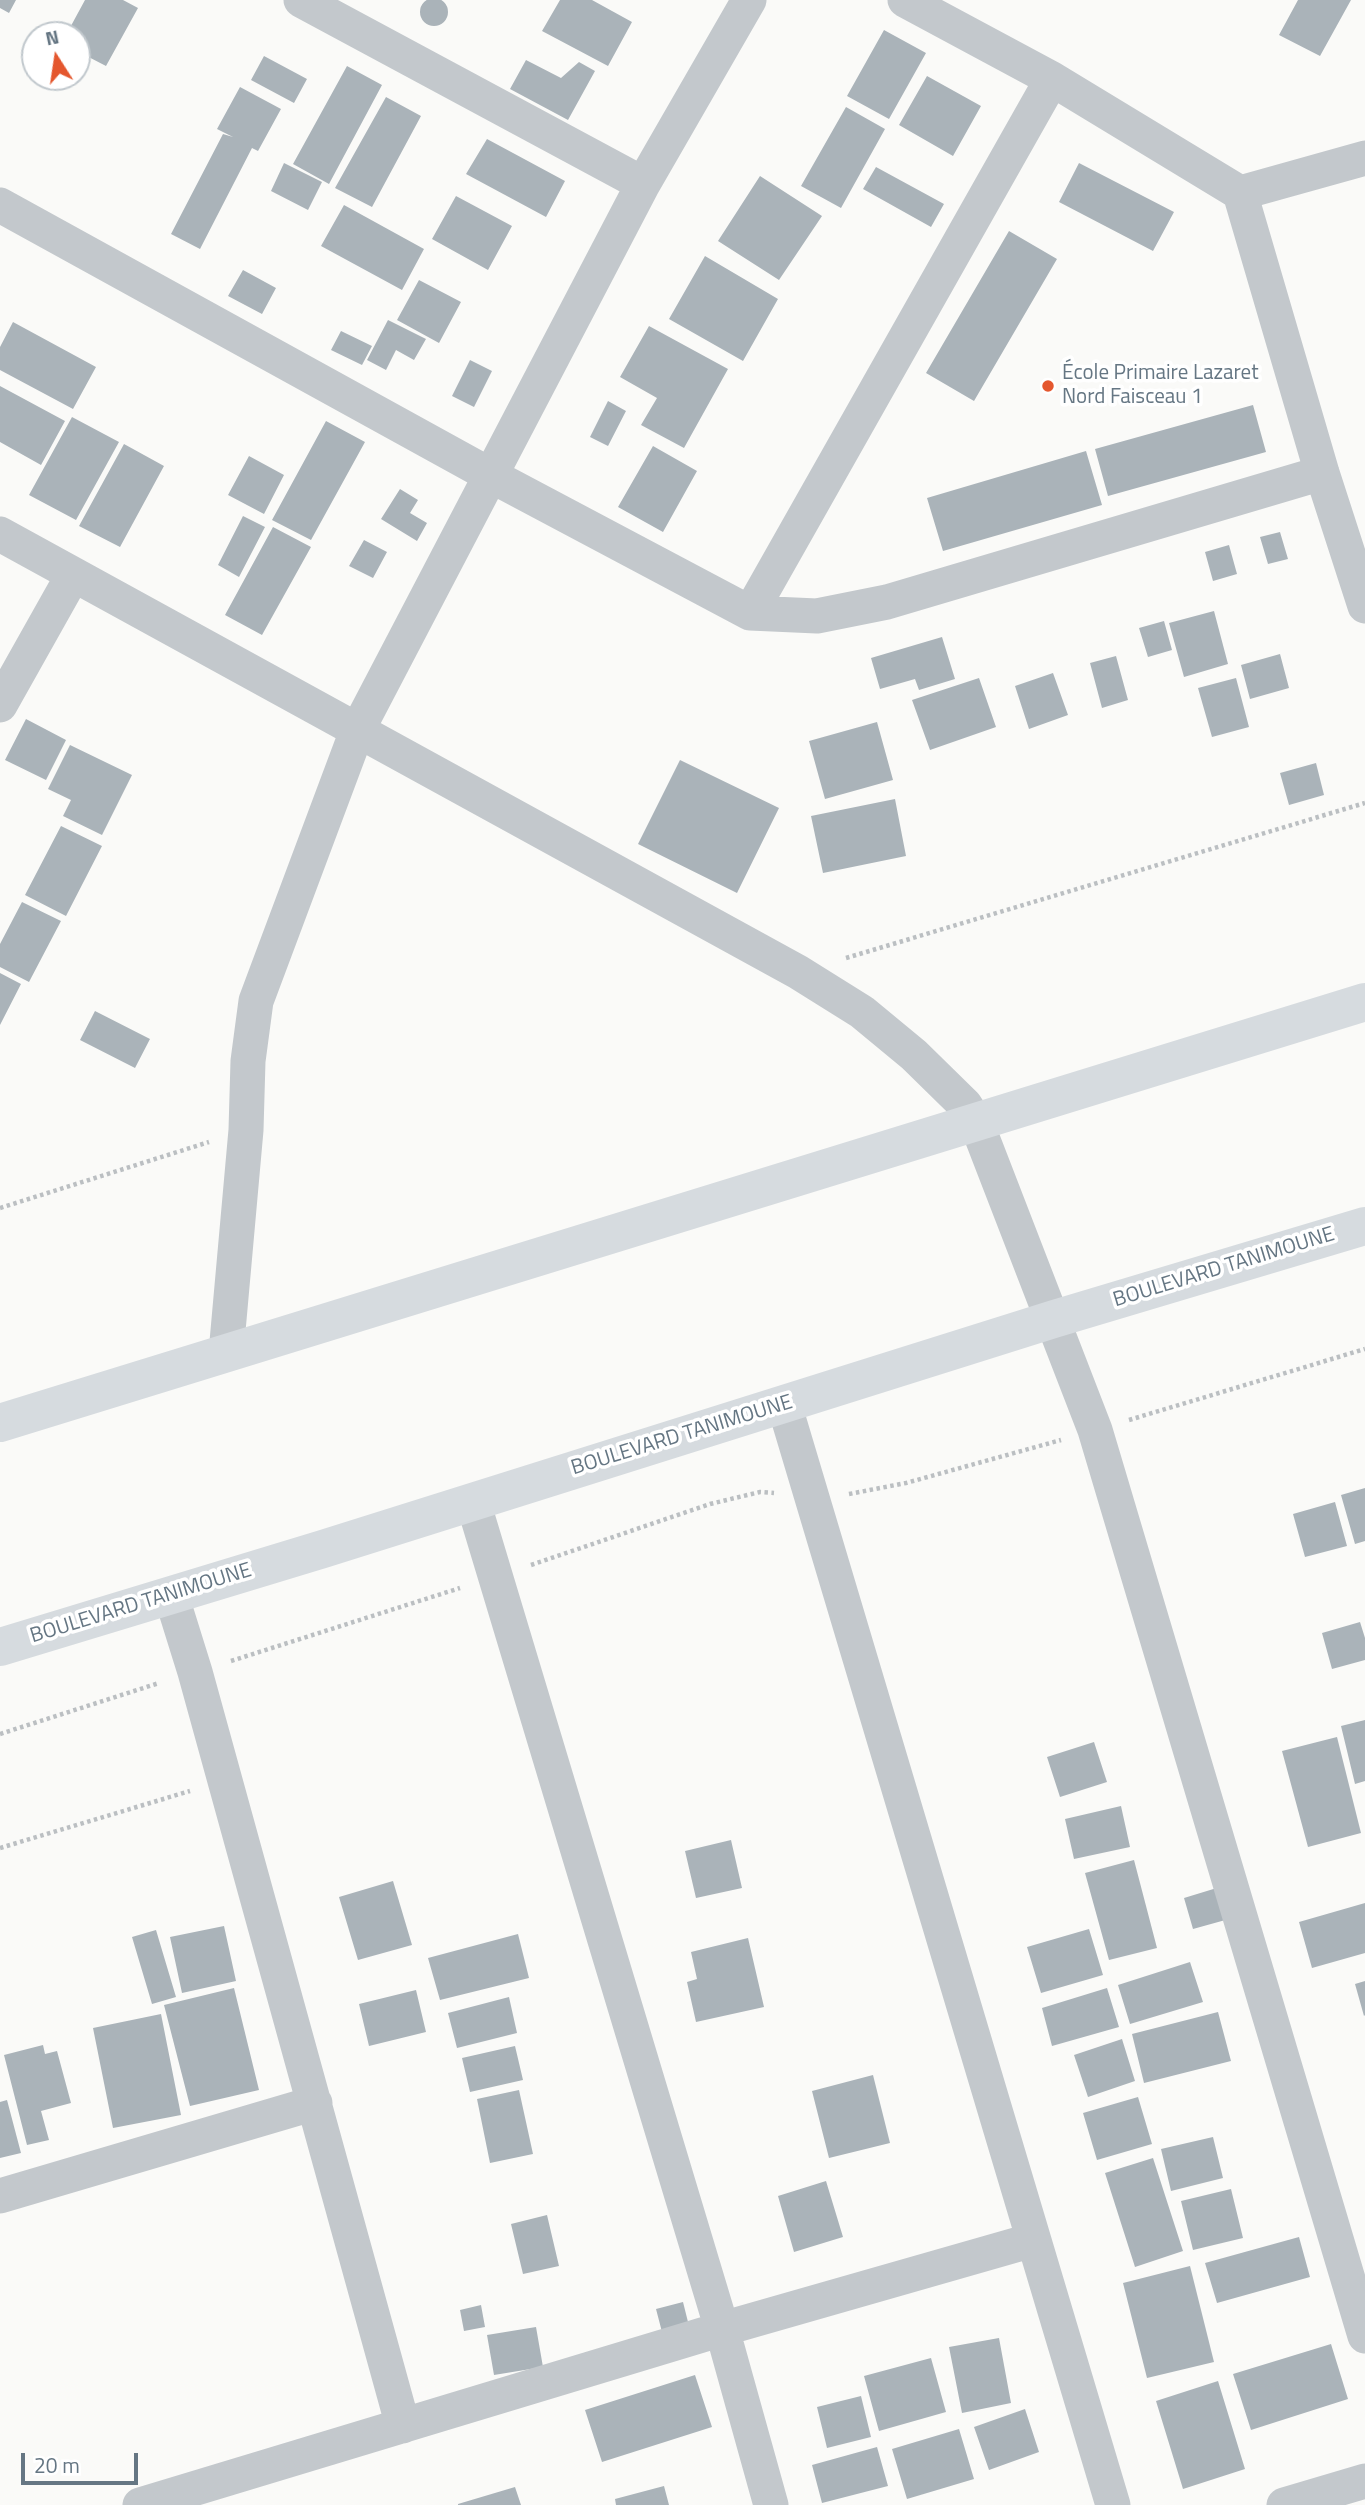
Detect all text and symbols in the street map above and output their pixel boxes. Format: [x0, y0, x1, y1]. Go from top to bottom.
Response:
north arrow [21, 21, 91, 91]
text: N [42, 21, 61, 52]
place label: École Primaire Lazaret Nord Faisceau 1 [1062, 361, 1259, 411]
marker: École Primaire Lazaret Nord Faisceau 1 [1040, 378, 1056, 394]
street label: BOULEVARD TANIMOUNE [1110, 1222, 1338, 1314]
street label: BOULEVARD TANIMOUNE [568, 1390, 796, 1482]
street label: BOULEVARD TANIMOUNE [27, 1558, 255, 1650]
scale bar [24, 2438, 142, 2482]
text: 20 m [34, 2449, 80, 2481]

